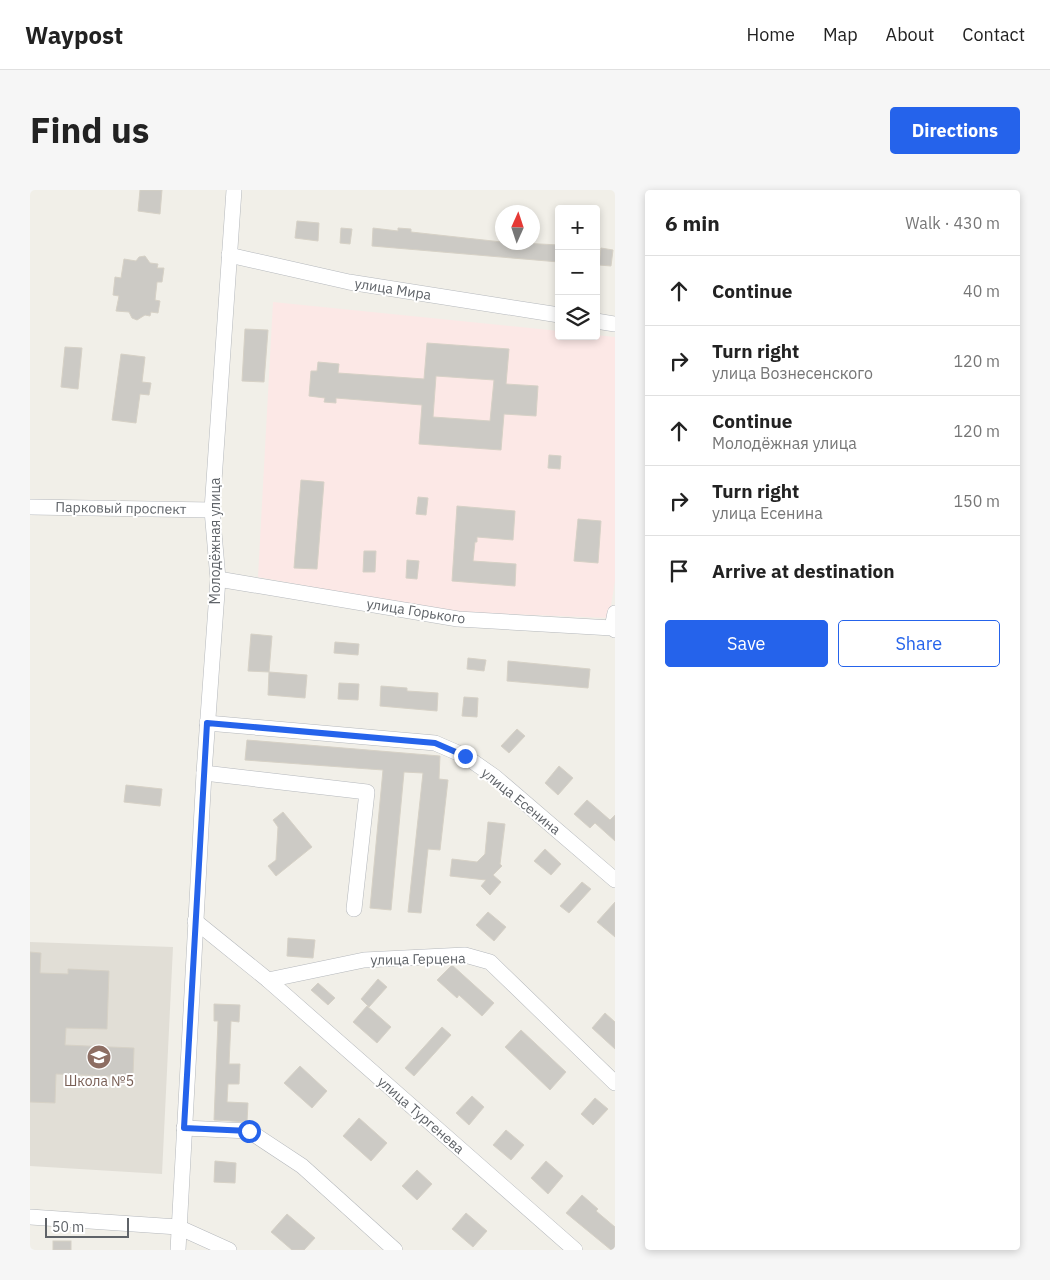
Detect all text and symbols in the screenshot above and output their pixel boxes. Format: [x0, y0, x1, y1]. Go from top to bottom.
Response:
text: Waypost [25, 19, 123, 51]
text: Home [747, 23, 795, 46]
text: Map [823, 23, 858, 46]
text: About [886, 23, 934, 46]
text: Contact [962, 23, 1025, 46]
text: Find us [30, 107, 149, 153]
button: Directions [890, 107, 1020, 154]
north arrow [495, 205, 540, 250]
map controls [555, 205, 600, 340]
button: + [555, 205, 600, 250]
text: 6 min [665, 209, 720, 237]
text: Walk · 430 m [905, 213, 1000, 233]
button: − [555, 250, 600, 295]
street label: улица Мира [353, 274, 433, 304]
icon: ahead [665, 277, 693, 305]
text: Continue [712, 279, 792, 303]
text: 40 m [963, 281, 1000, 301]
button: layers [555, 295, 600, 340]
text: Turn right [712, 339, 799, 363]
icon: right [665, 347, 693, 375]
text: 120 m [953, 351, 1000, 371]
text: улица Вознесенского [712, 363, 873, 383]
text: Continue [712, 409, 792, 433]
icon: ahead [665, 417, 693, 445]
text: 120 m [953, 421, 1000, 441]
text: Молодёжная улица [712, 433, 857, 453]
street label: Молодёжная улица [206, 477, 224, 604]
text: Turn right [712, 479, 799, 503]
icon: right [665, 487, 693, 515]
text: 150 m [953, 491, 1000, 511]
street label: Парковый проспект [55, 498, 187, 518]
text: улица Есенина [712, 503, 823, 523]
icon: arrive [665, 557, 693, 585]
text: Arrive at destination [712, 559, 895, 583]
street label: улица Горького [365, 594, 467, 628]
button: Save [665, 620, 828, 667]
button: Share [838, 620, 1000, 667]
route end [454, 745, 477, 768]
street label: улица Есенина [478, 764, 565, 839]
street label: улица Герцена [370, 949, 466, 969]
school or university icon: Школа №5 [86, 1044, 112, 1070]
place label: Школа №5 [64, 1072, 134, 1090]
street label: улица Тургенева [374, 1072, 469, 1158]
route start [238, 1120, 261, 1143]
scale bar [45, 1215, 129, 1238]
text: 50 m [52, 1218, 84, 1236]

